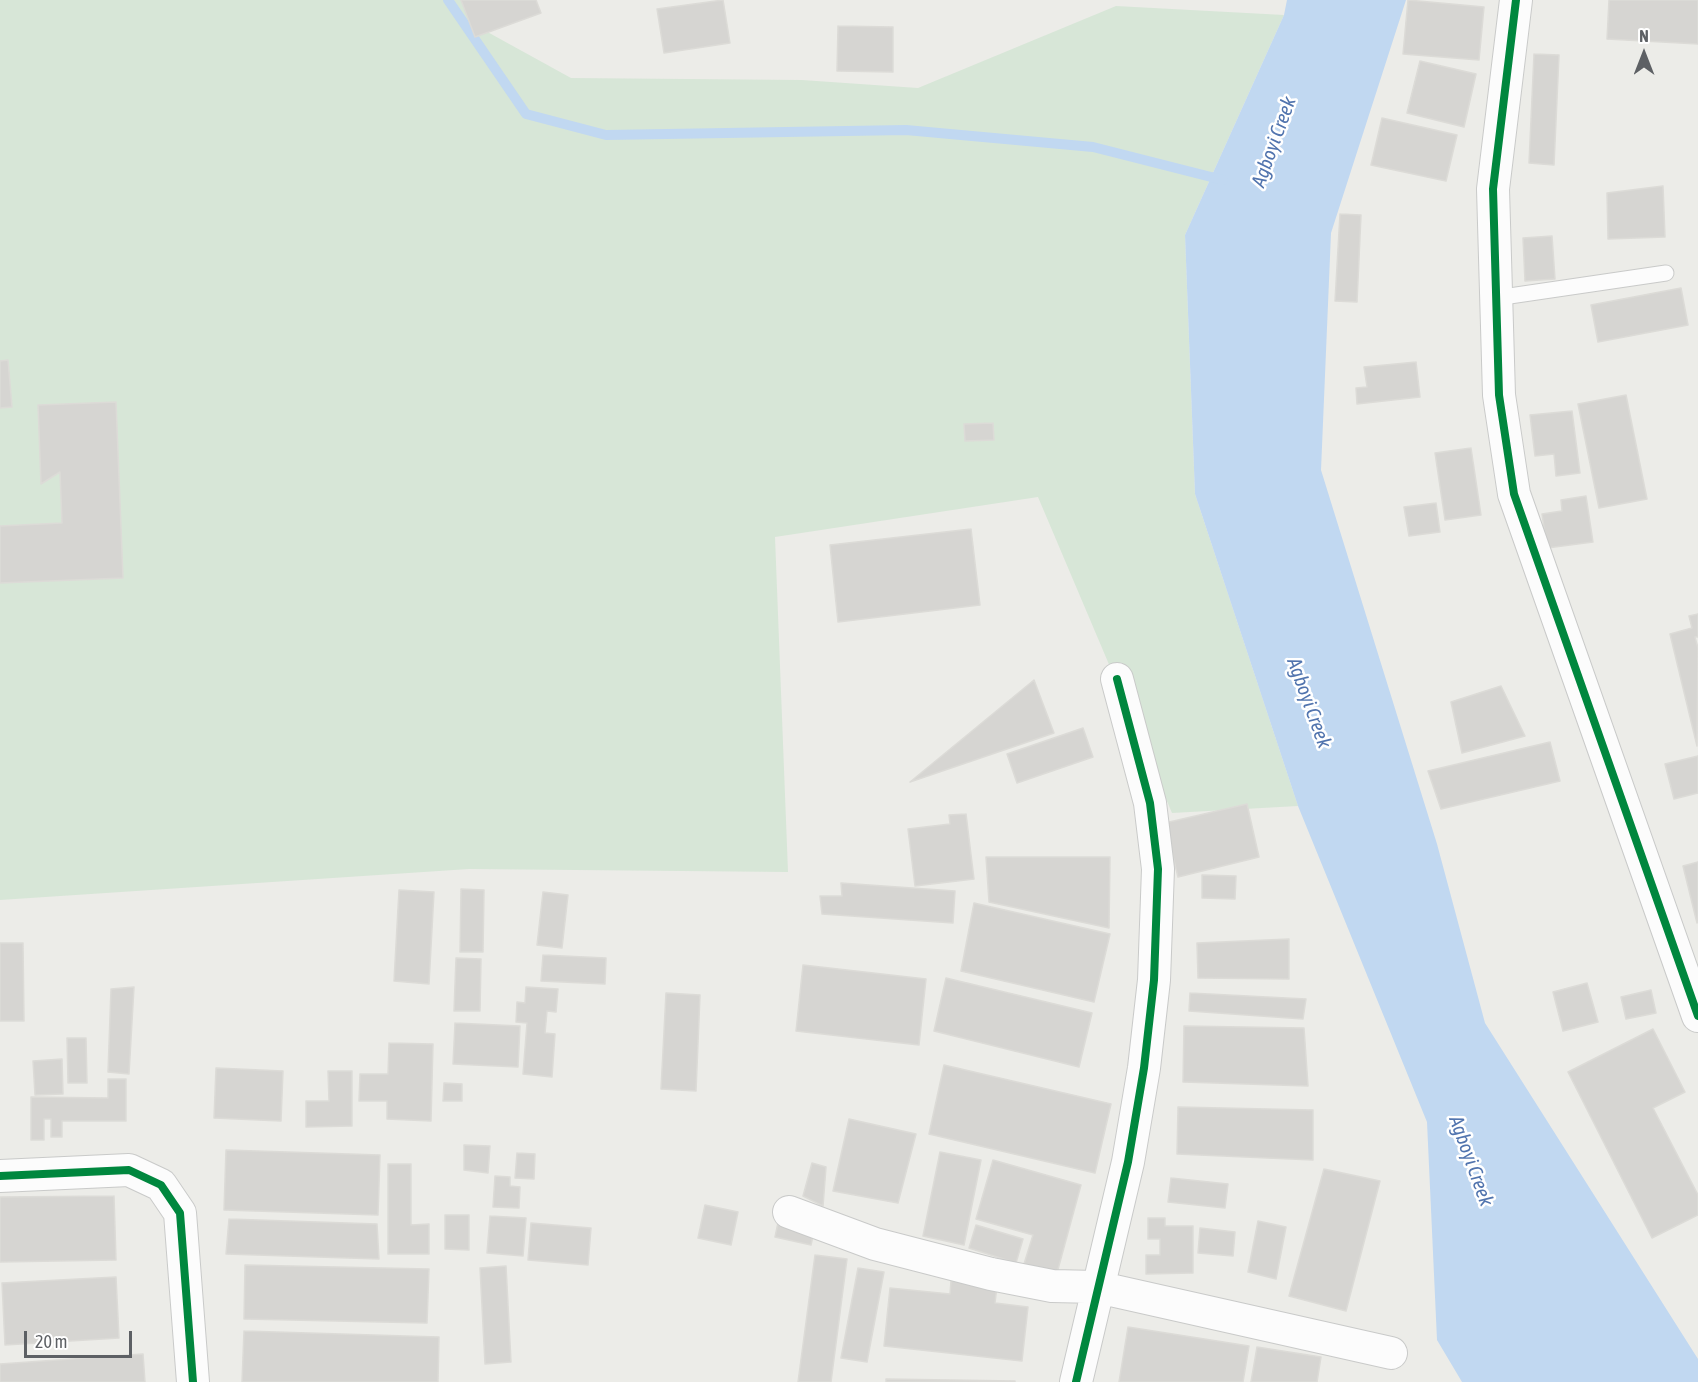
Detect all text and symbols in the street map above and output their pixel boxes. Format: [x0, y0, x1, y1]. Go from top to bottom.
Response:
north arrow [1614, 24, 1674, 84]
text: N [1639, 27, 1649, 45]
water label: Agboyi Creek [1247, 94, 1301, 190]
water label: Agboyi Creek [1282, 655, 1336, 751]
water label: Agboyi Creek [1444, 1113, 1498, 1209]
scale bar [27, 1319, 135, 1357]
text: 20 m [35, 1331, 67, 1352]

